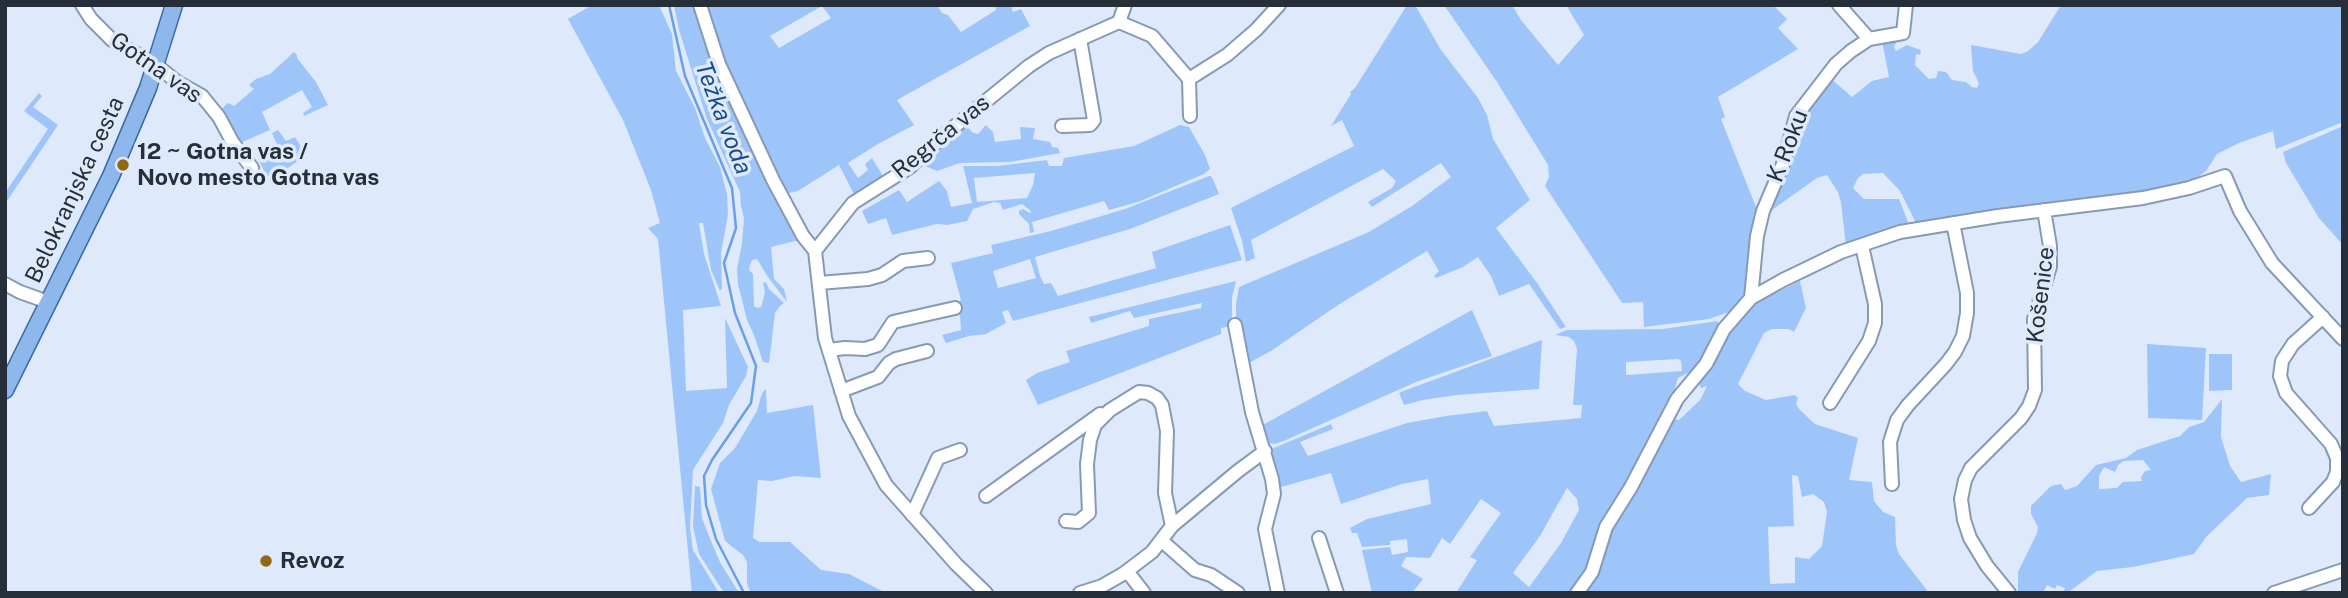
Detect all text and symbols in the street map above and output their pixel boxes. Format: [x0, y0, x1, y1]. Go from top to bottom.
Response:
street label: Gotna vas [105, 26, 207, 110]
water label: Težka voda [688, 58, 758, 178]
street label: Regrča vas [887, 89, 995, 185]
street label: Belokranjska cesta [20, 92, 130, 288]
street label: K Roku [1762, 106, 1814, 186]
place label: 12 ~ Gotna vas / Novo mesto Gotna vas [137, 138, 379, 192]
marker: 12 ~ Gotna vas / Novo mesto Gotna vas [115, 157, 131, 173]
street label: Košenice [2021, 245, 2061, 345]
place label: Revoz [280, 547, 344, 575]
marker: Revoz [258, 553, 274, 569]

